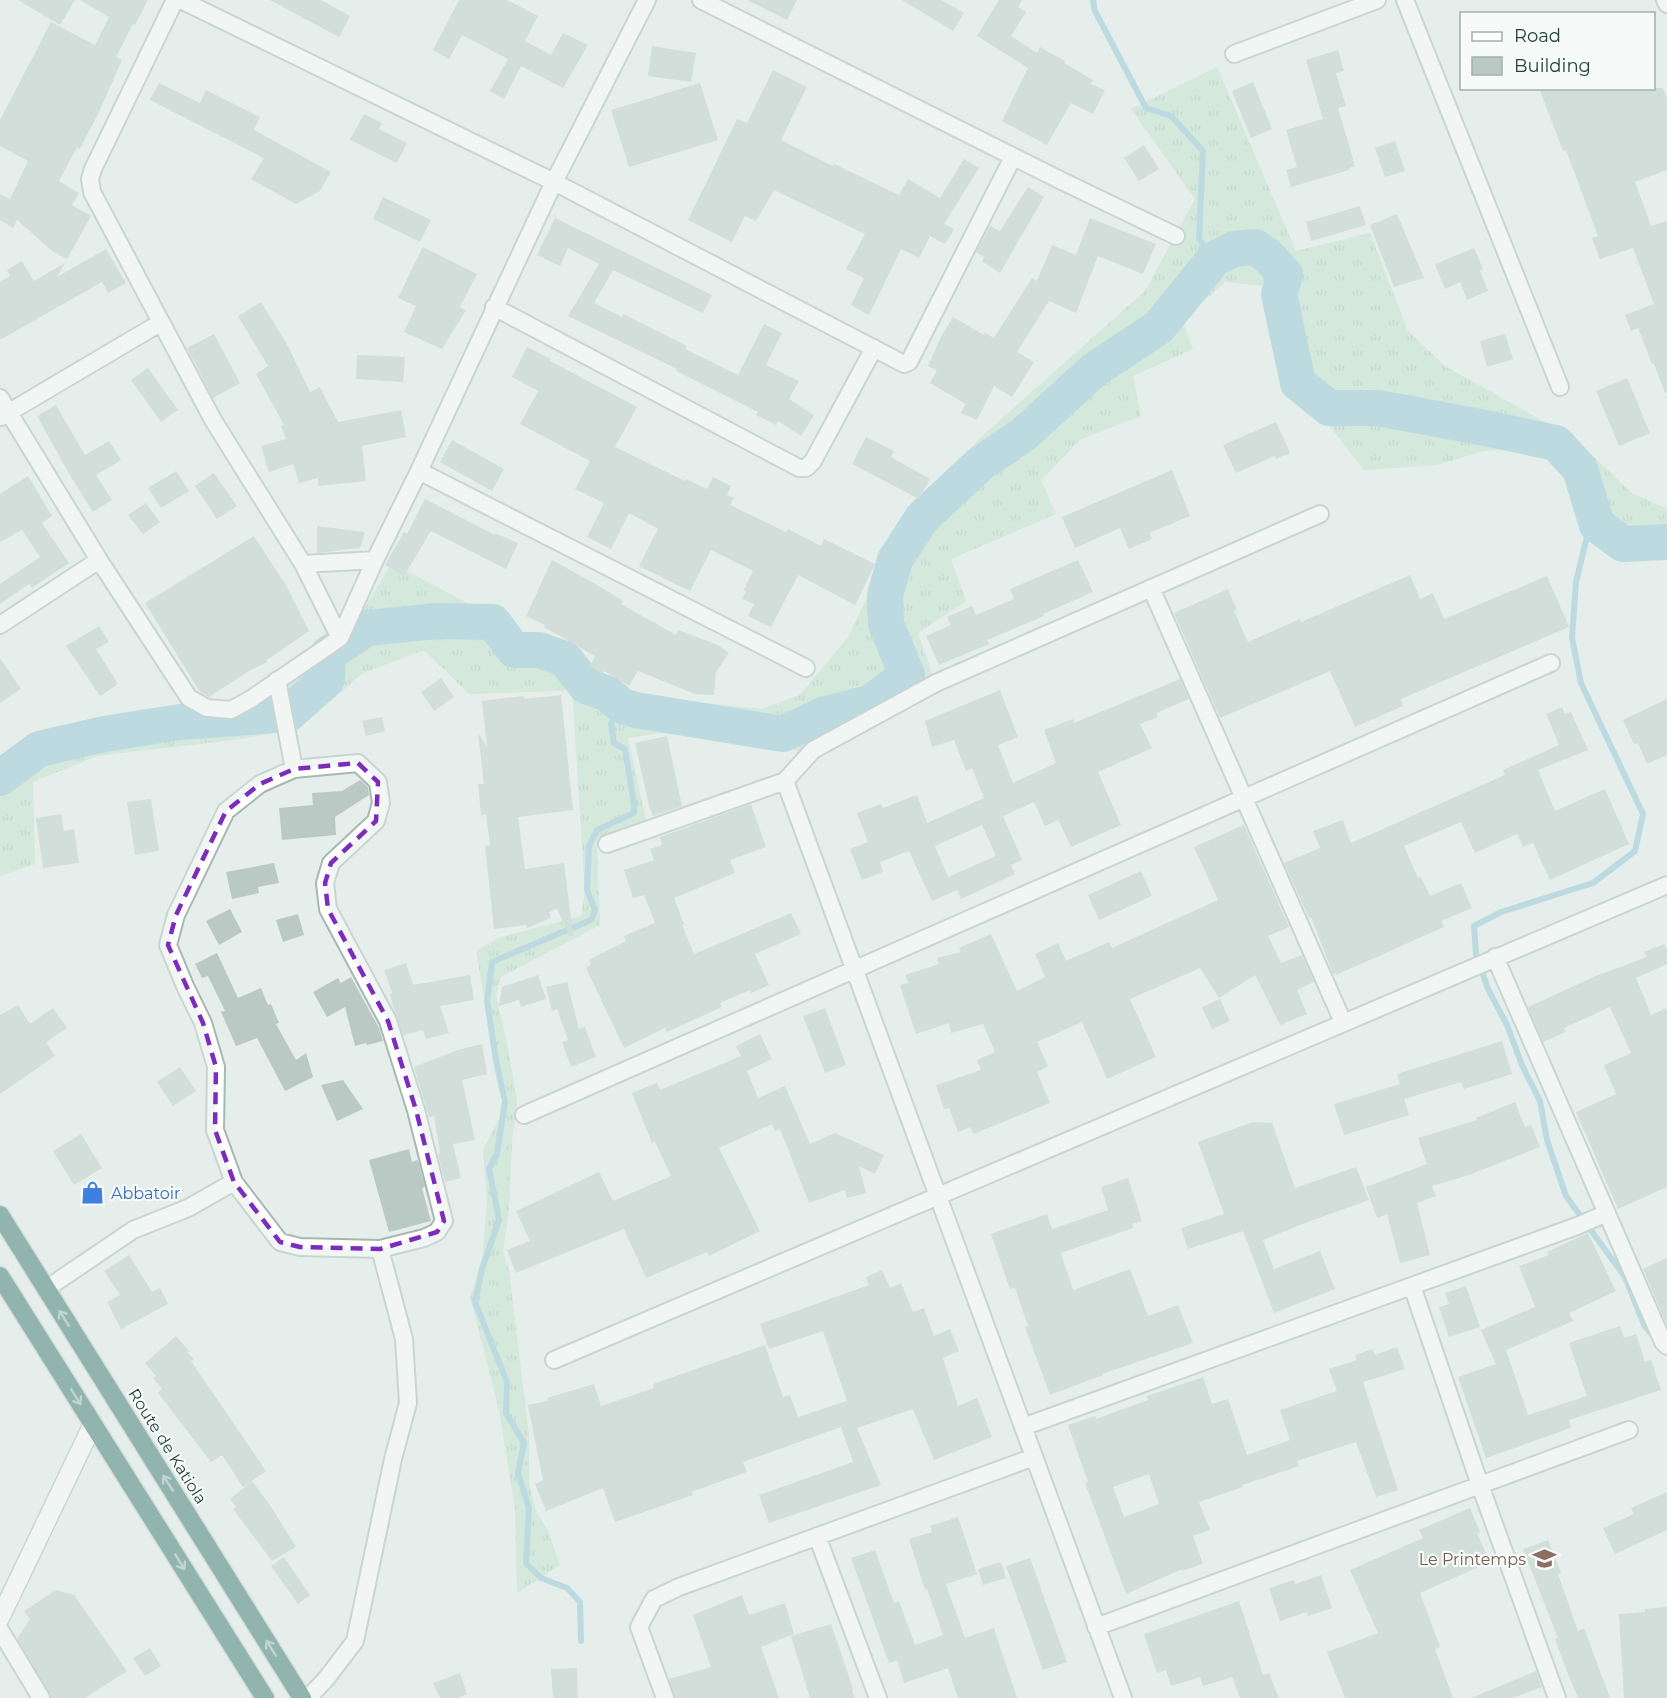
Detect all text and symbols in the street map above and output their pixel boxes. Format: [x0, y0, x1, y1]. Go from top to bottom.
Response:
legend [1460, 12, 1655, 90]
text: Road [1514, 25, 1561, 47]
text: Building [1514, 55, 1591, 77]
shop icon: Abbatoir [80, 1180, 106, 1206]
place label: Abbatoir [111, 1184, 181, 1203]
one-way arrow [58, 1310, 70, 1327]
street label: Route de Katiola [124, 1385, 211, 1507]
one-way arrow [70, 1388, 82, 1405]
one-way arrow [161, 1475, 173, 1492]
school or university icon: Le Printemps [1531, 1546, 1557, 1572]
place label: Le Printemps [1419, 1550, 1526, 1569]
one-way arrow [174, 1553, 186, 1570]
one-way arrow [265, 1640, 278, 1657]

